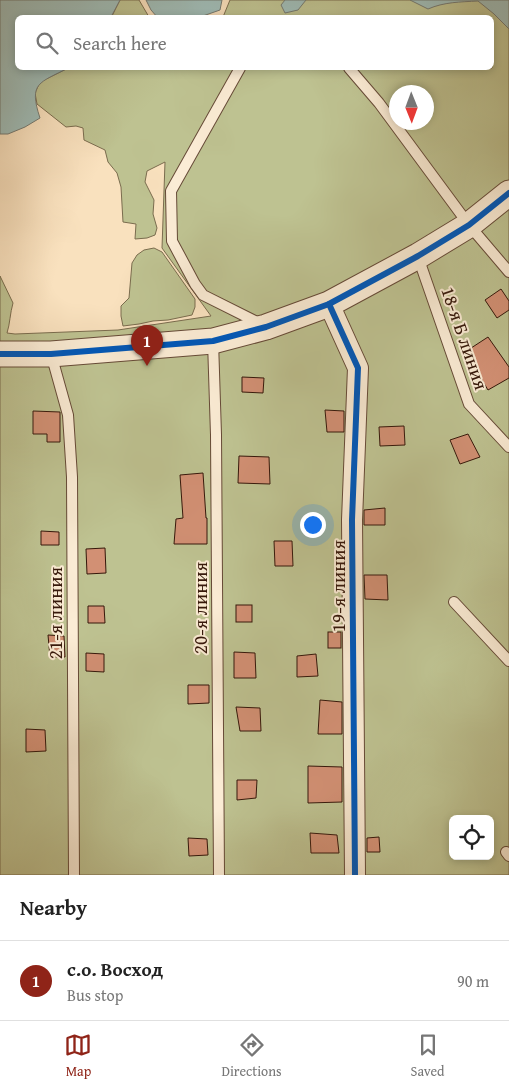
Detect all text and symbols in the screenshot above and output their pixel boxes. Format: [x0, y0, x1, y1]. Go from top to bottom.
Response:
search box [15, 15, 494, 70]
icon: search [33, 29, 61, 57]
text: Search here [73, 29, 167, 57]
north arrow [389, 85, 434, 130]
street label: 18-я Б линия [434, 283, 496, 394]
pin: 1 [131, 325, 163, 366]
your location [300, 512, 326, 538]
street label: 19-я линия [324, 539, 352, 632]
street label: 20-я линия [186, 561, 214, 654]
street label: 21-я линия [41, 566, 69, 659]
map controls [449, 815, 494, 860]
button: locate [449, 815, 494, 860]
text: Nearby [20, 892, 87, 923]
text: с.о. Восход [67, 955, 163, 983]
text: 1 [32, 969, 40, 993]
text: 90 m [457, 969, 489, 993]
text: Bus stop [67, 983, 123, 1007]
tab: Map [64, 1031, 92, 1081]
tab: Directions [221, 1031, 282, 1081]
tab: Saved [411, 1031, 445, 1081]

